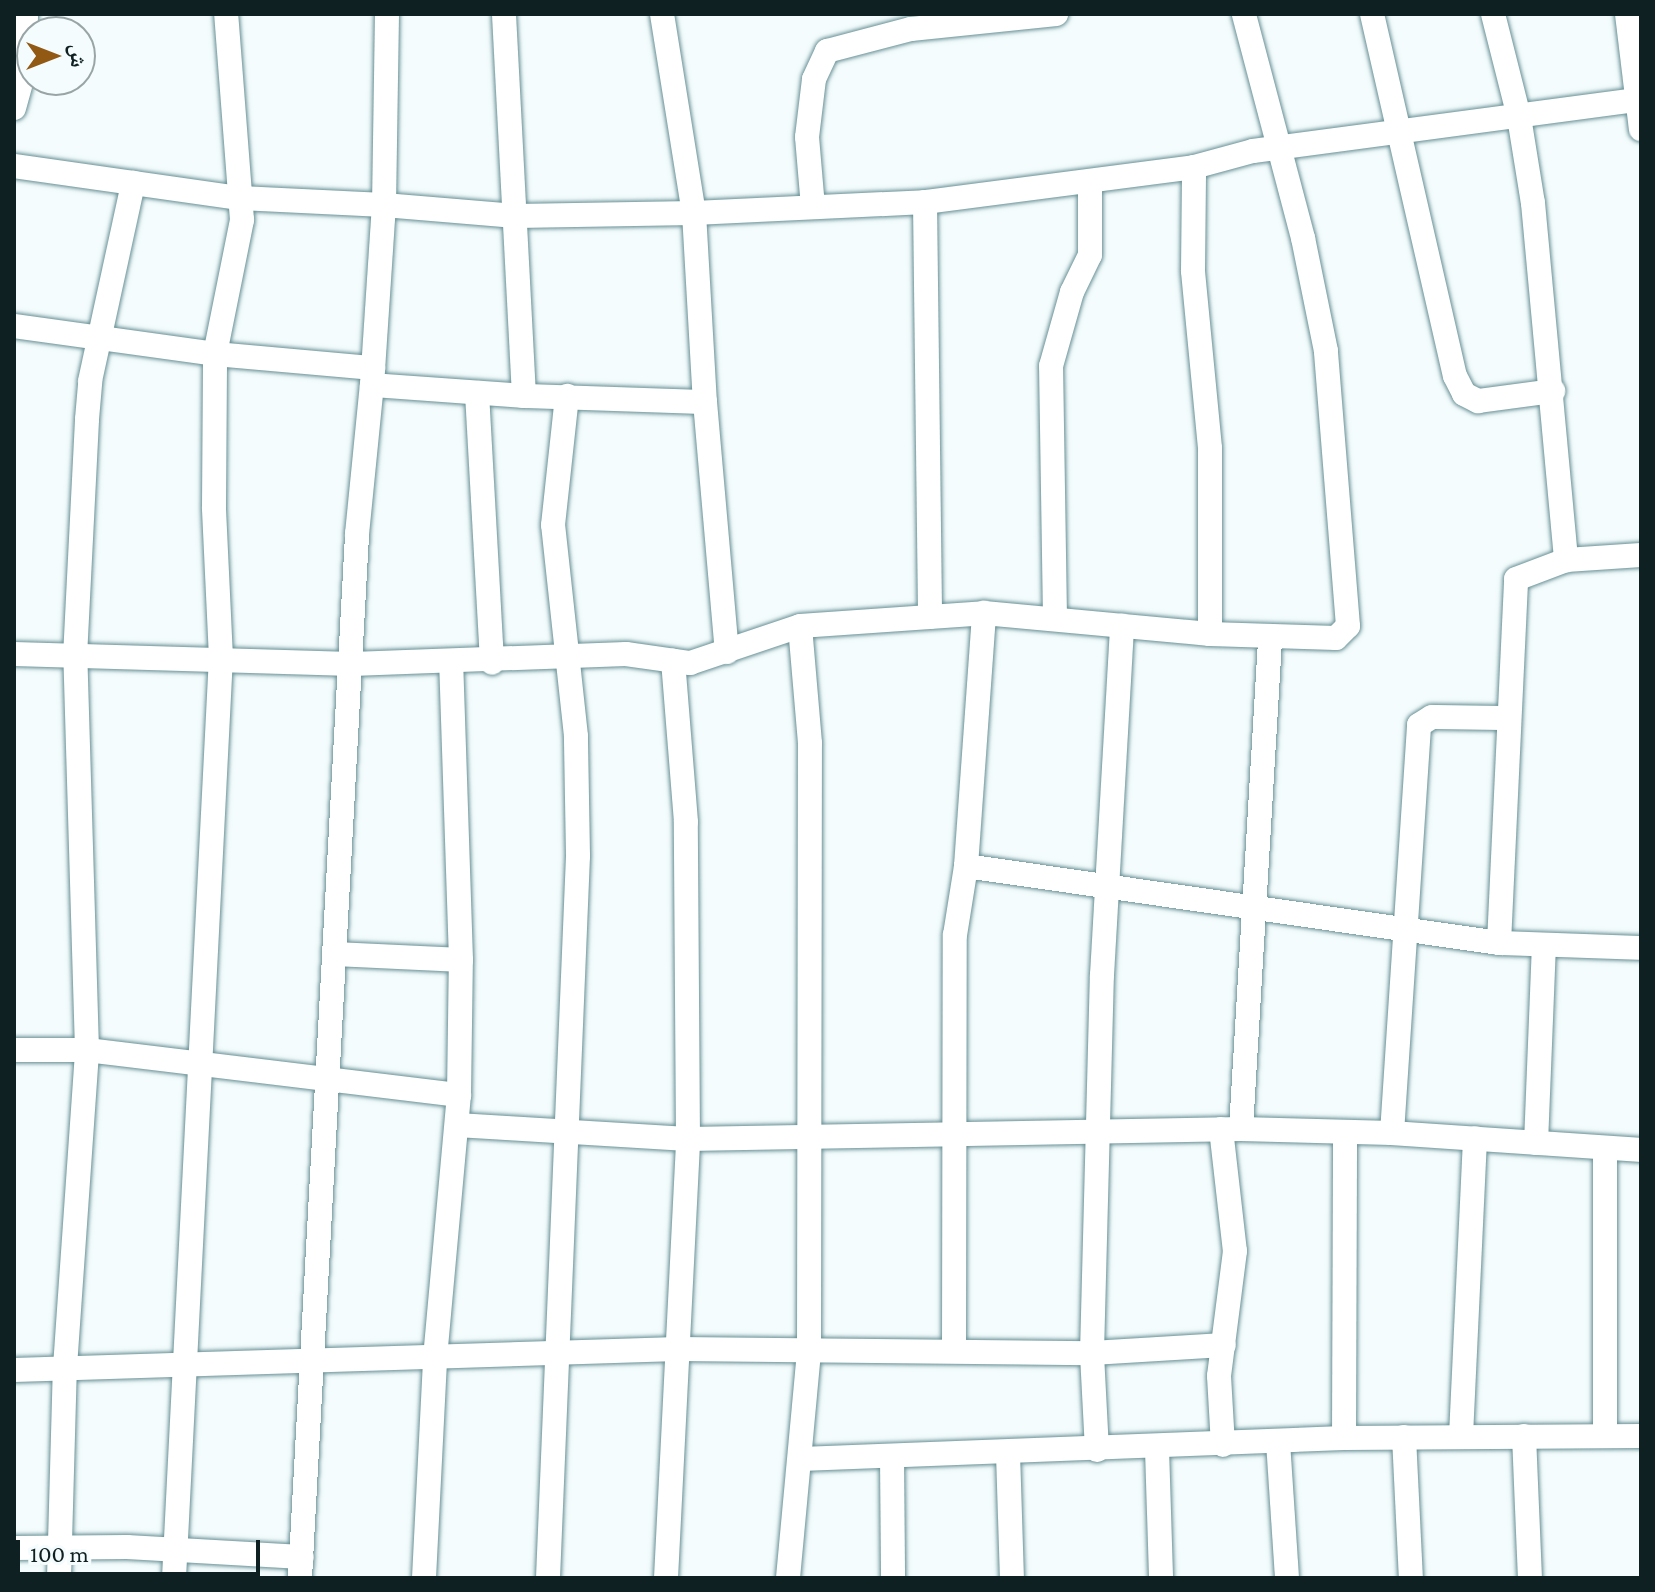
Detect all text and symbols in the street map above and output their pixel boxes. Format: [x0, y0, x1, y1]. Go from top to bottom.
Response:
north arrow [16, 16, 96, 96]
text: ش [66, 44, 91, 68]
scale bar [20, 1524, 264, 1574]
text: 100 m [30, 1540, 89, 1567]

